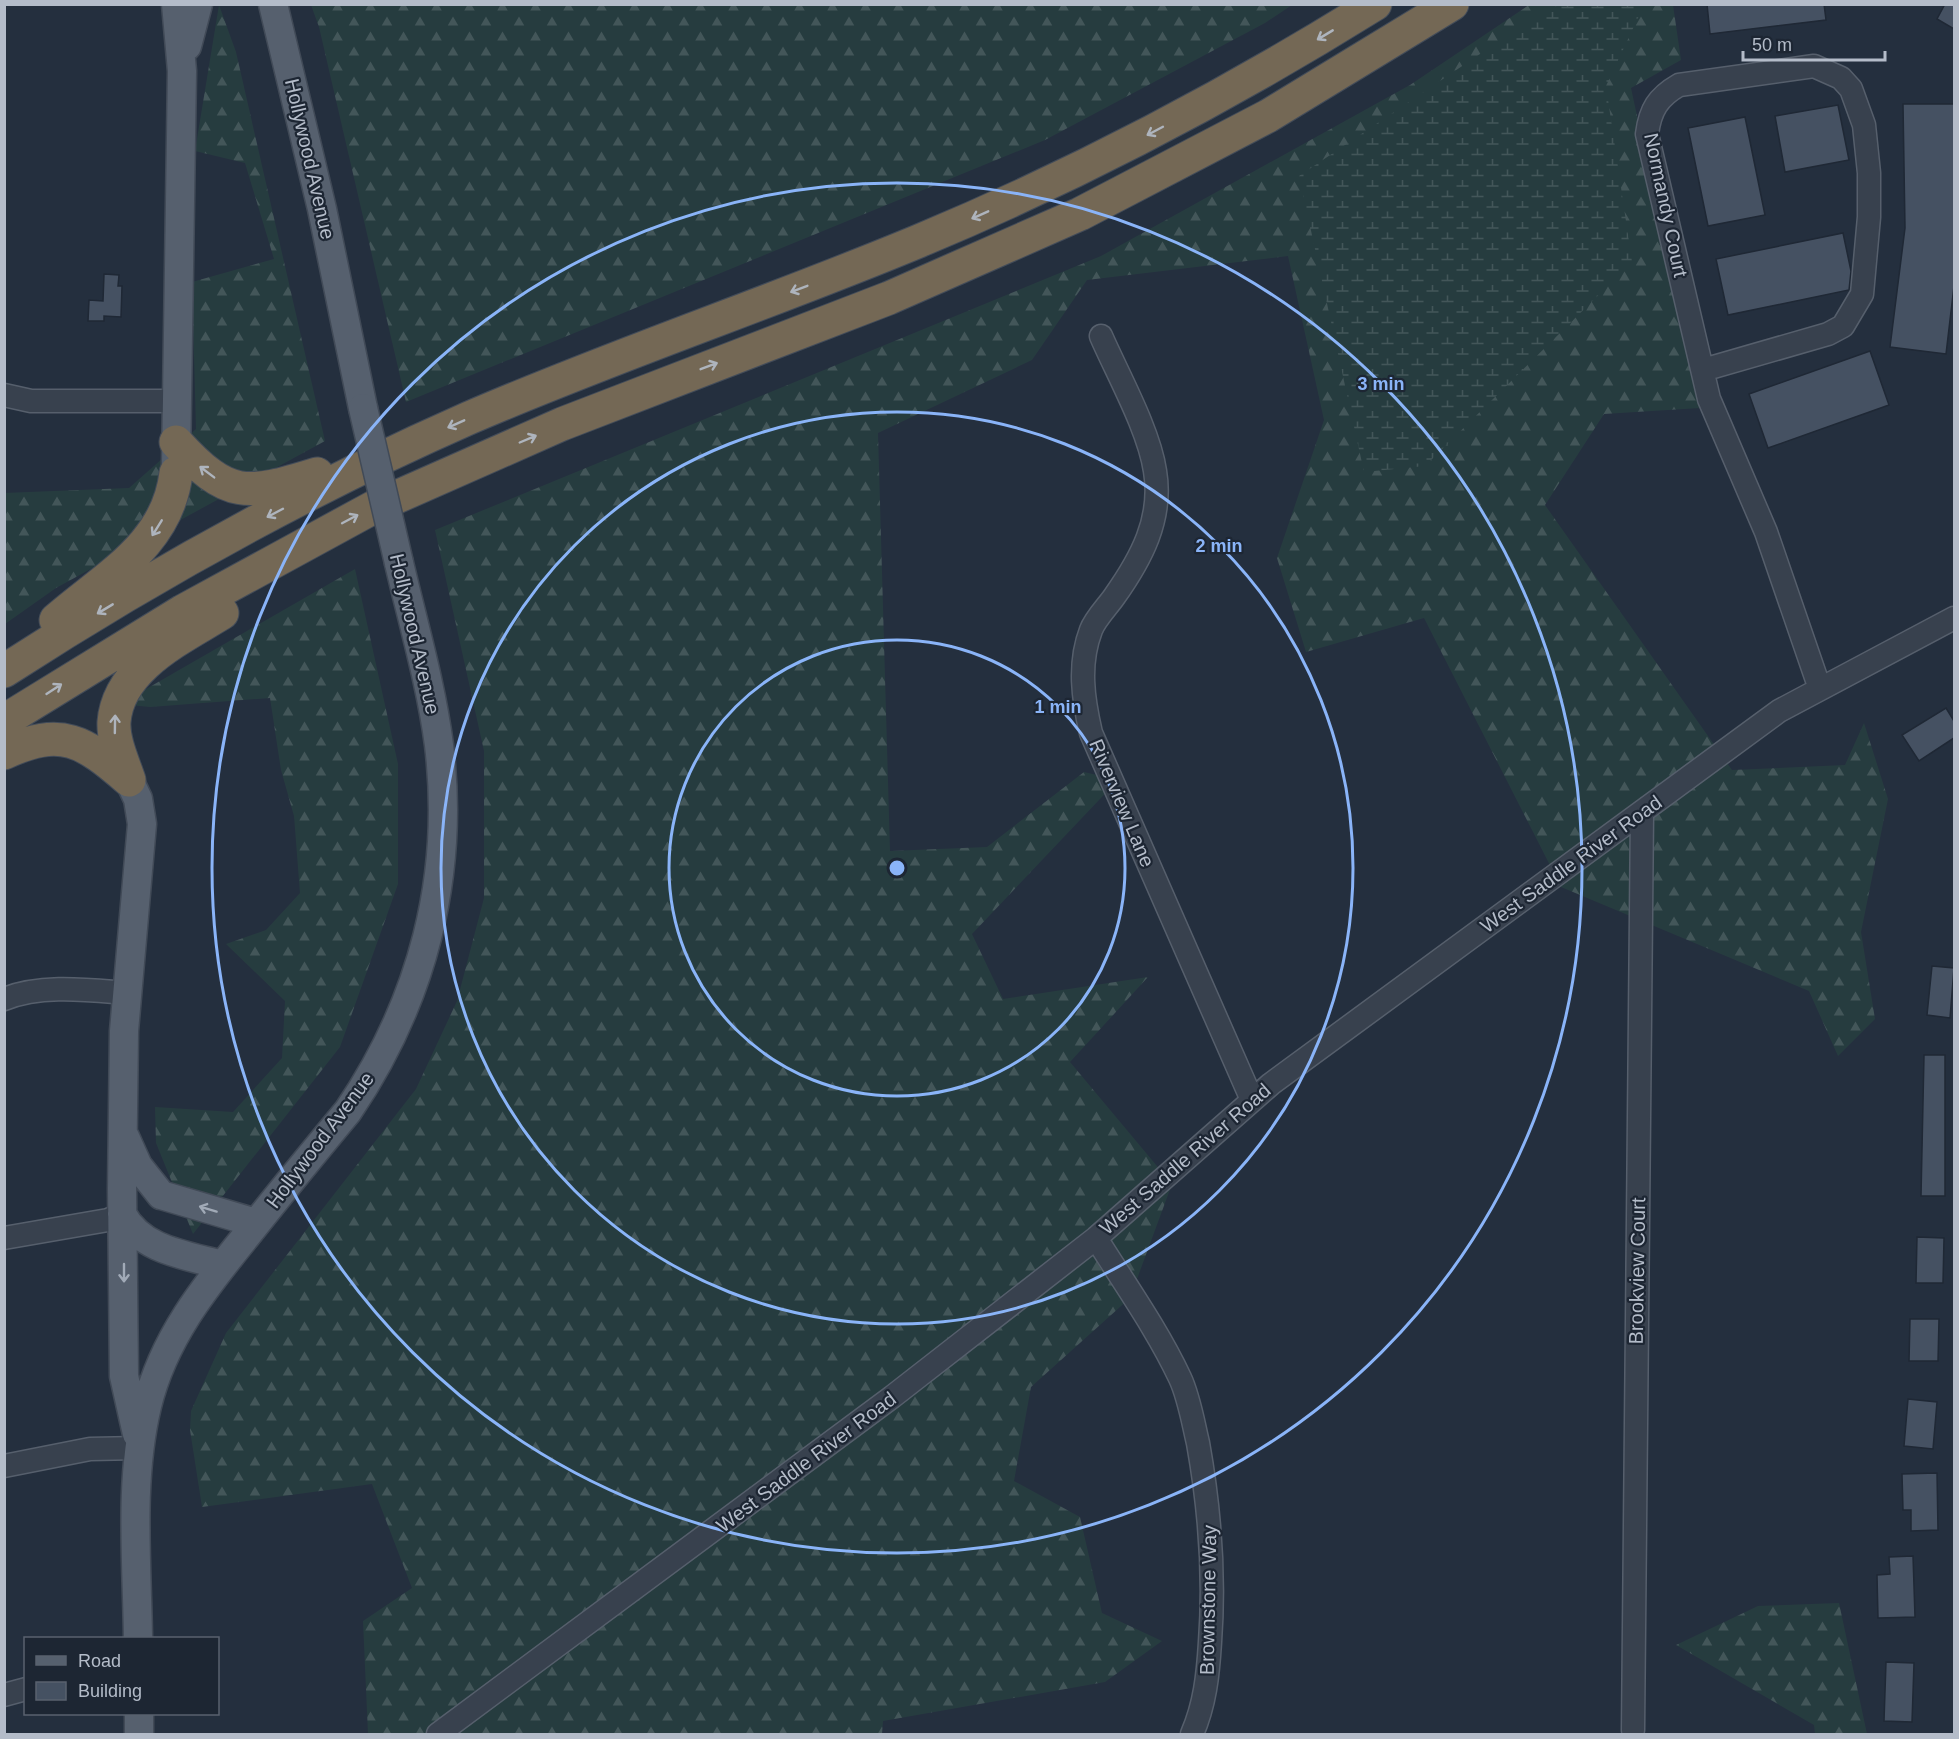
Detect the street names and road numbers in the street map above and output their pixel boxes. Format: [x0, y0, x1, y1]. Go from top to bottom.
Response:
street label: Hollywood Avenue [281, 77, 339, 241]
street label: Normandy Court [1640, 131, 1692, 279]
street label: Hollywood Avenue [386, 552, 444, 716]
street label: Riverview Lane [1085, 736, 1159, 870]
street label: West Saddle River Road [1476, 791, 1666, 937]
street label: Hollywood Avenue [262, 1068, 378, 1212]
street label: West Saddle River Road [1095, 1079, 1275, 1239]
street label: Brookview Court [1625, 1197, 1649, 1345]
street label: West Saddle River Road [712, 1387, 900, 1537]
street label: Brownstone Way [1196, 1525, 1220, 1675]

